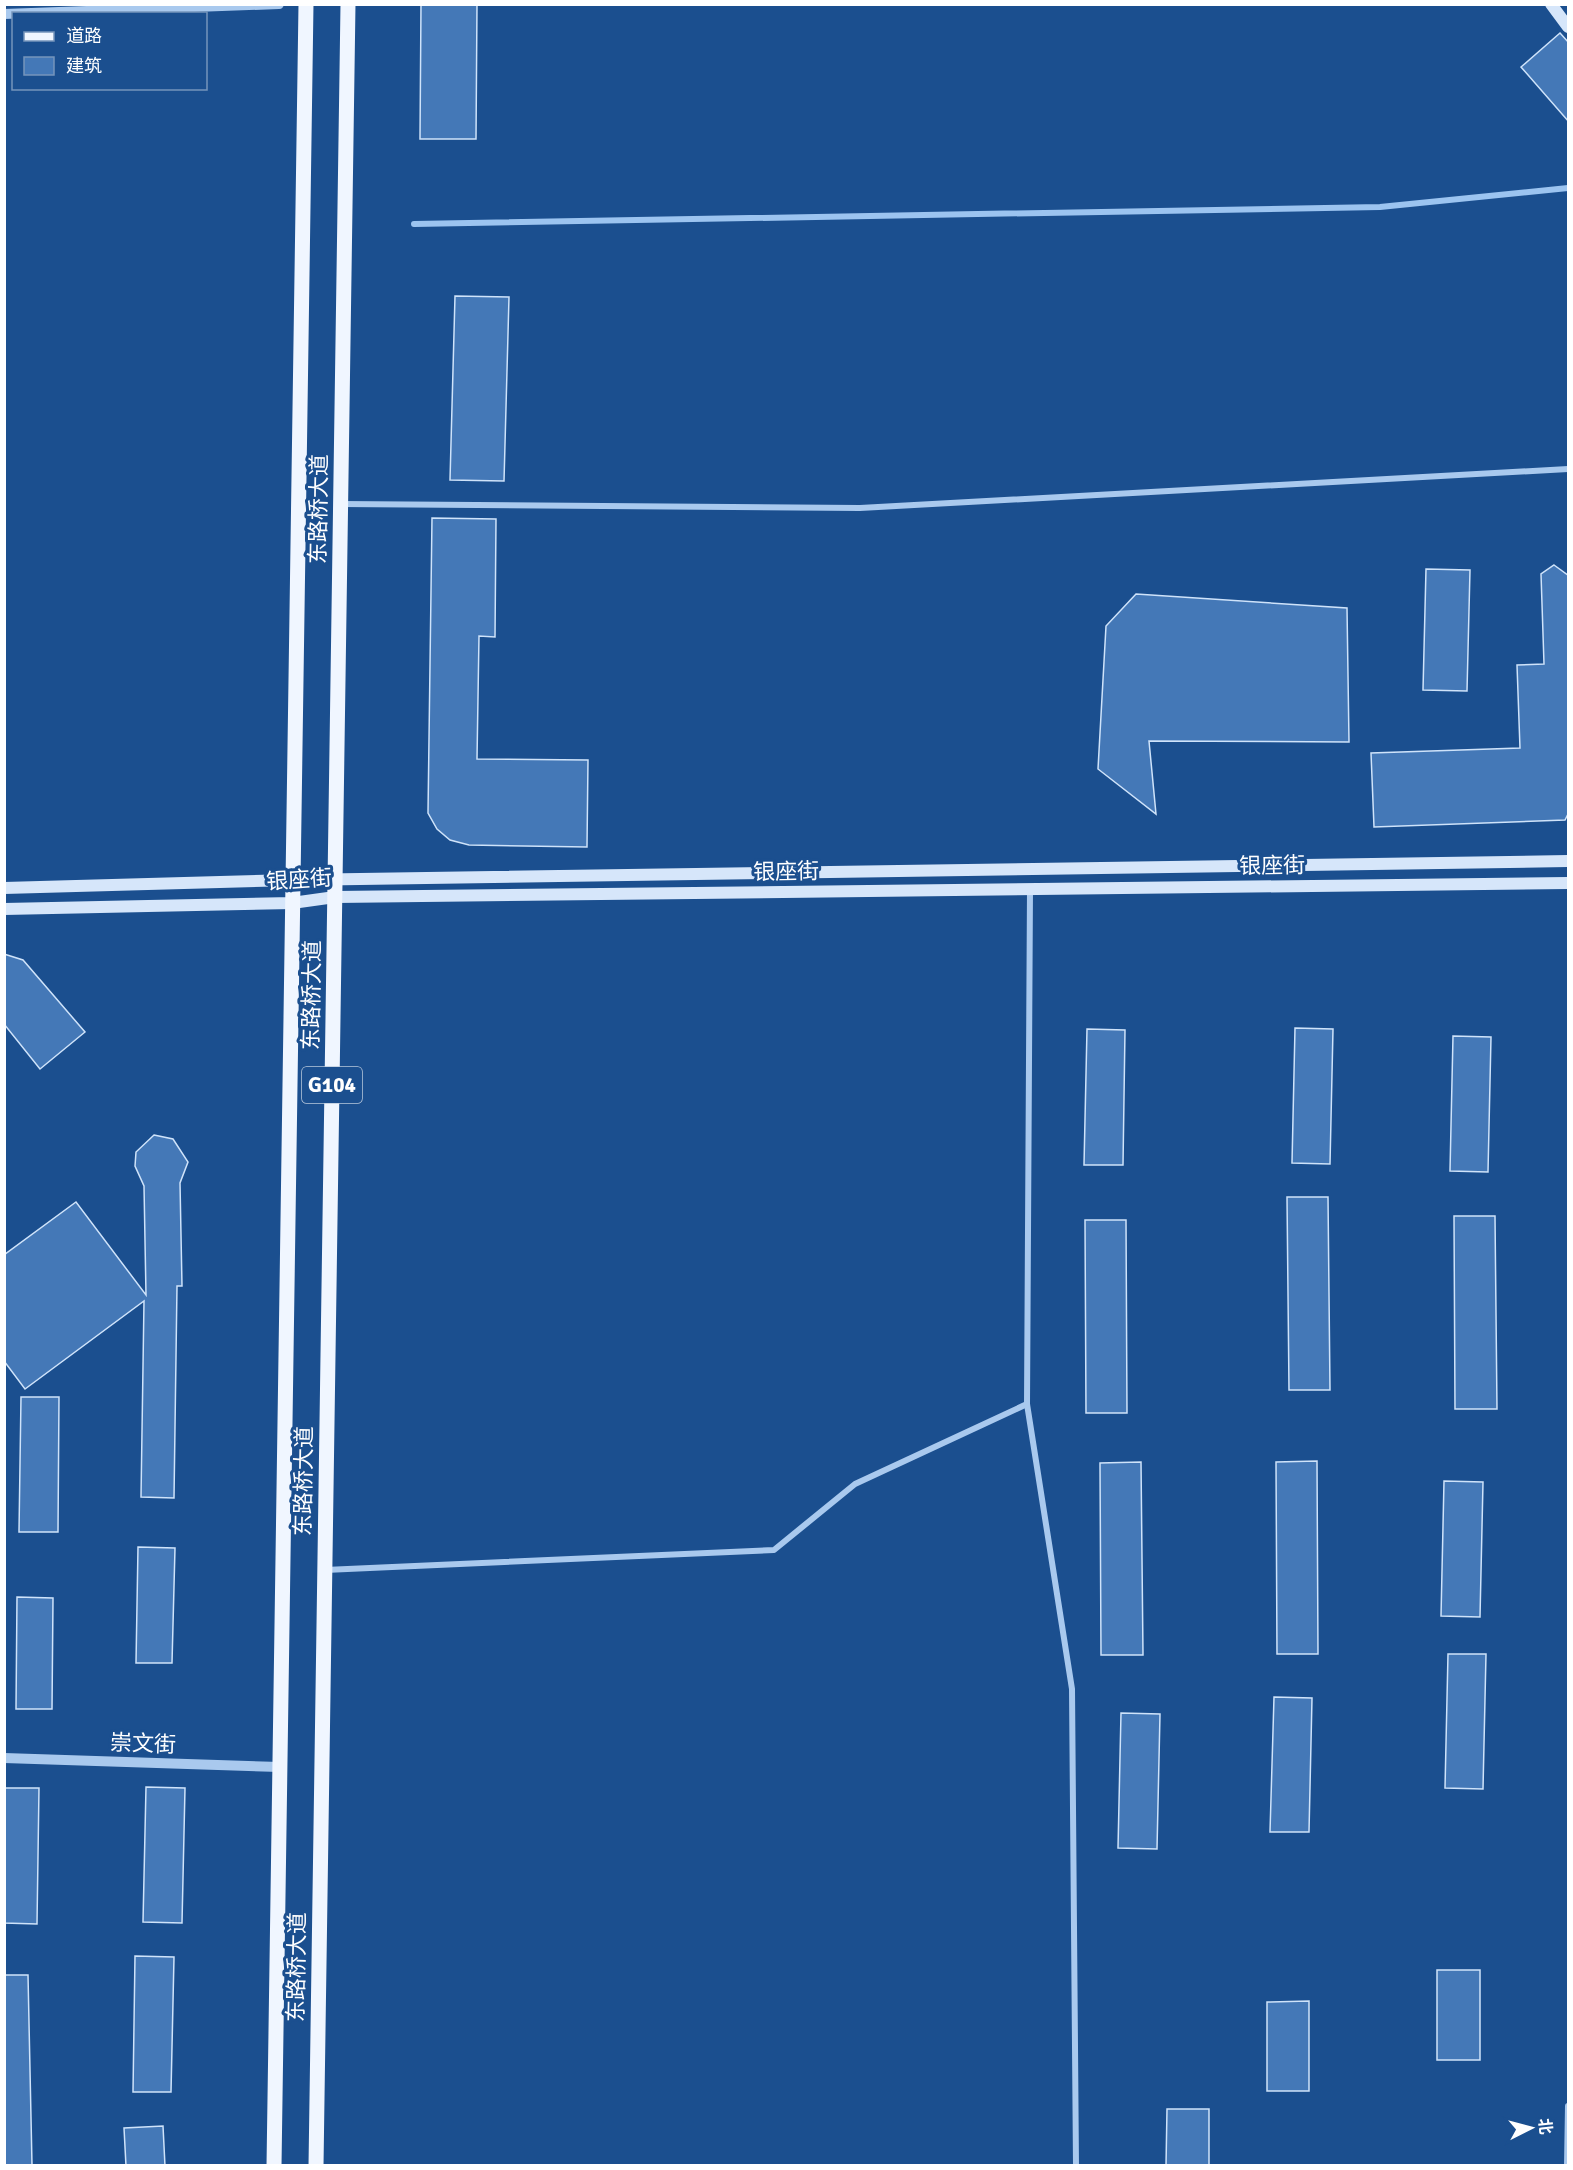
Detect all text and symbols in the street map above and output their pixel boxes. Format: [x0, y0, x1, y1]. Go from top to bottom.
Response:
legend [12, 12, 207, 90]
text: 道路 [66, 25, 102, 47]
text: 建筑 [66, 55, 102, 77]
street label: 东路桥大道 [304, 454, 333, 564]
street label: 银座街 [1239, 851, 1305, 880]
street label: 银座街 [753, 857, 819, 886]
street label: 银座街 [265, 864, 333, 895]
street label: 东路桥大道 [297, 940, 326, 1050]
road number: G104 [302, 1067, 362, 1103]
street label: 东路桥大道 [289, 1426, 318, 1536]
street label: 崇文街 [110, 1729, 176, 1758]
street label: 东路桥大道 [282, 1912, 311, 2022]
north arrow [1501, 2098, 1561, 2158]
text: 北 [1534, 2118, 1556, 2136]

